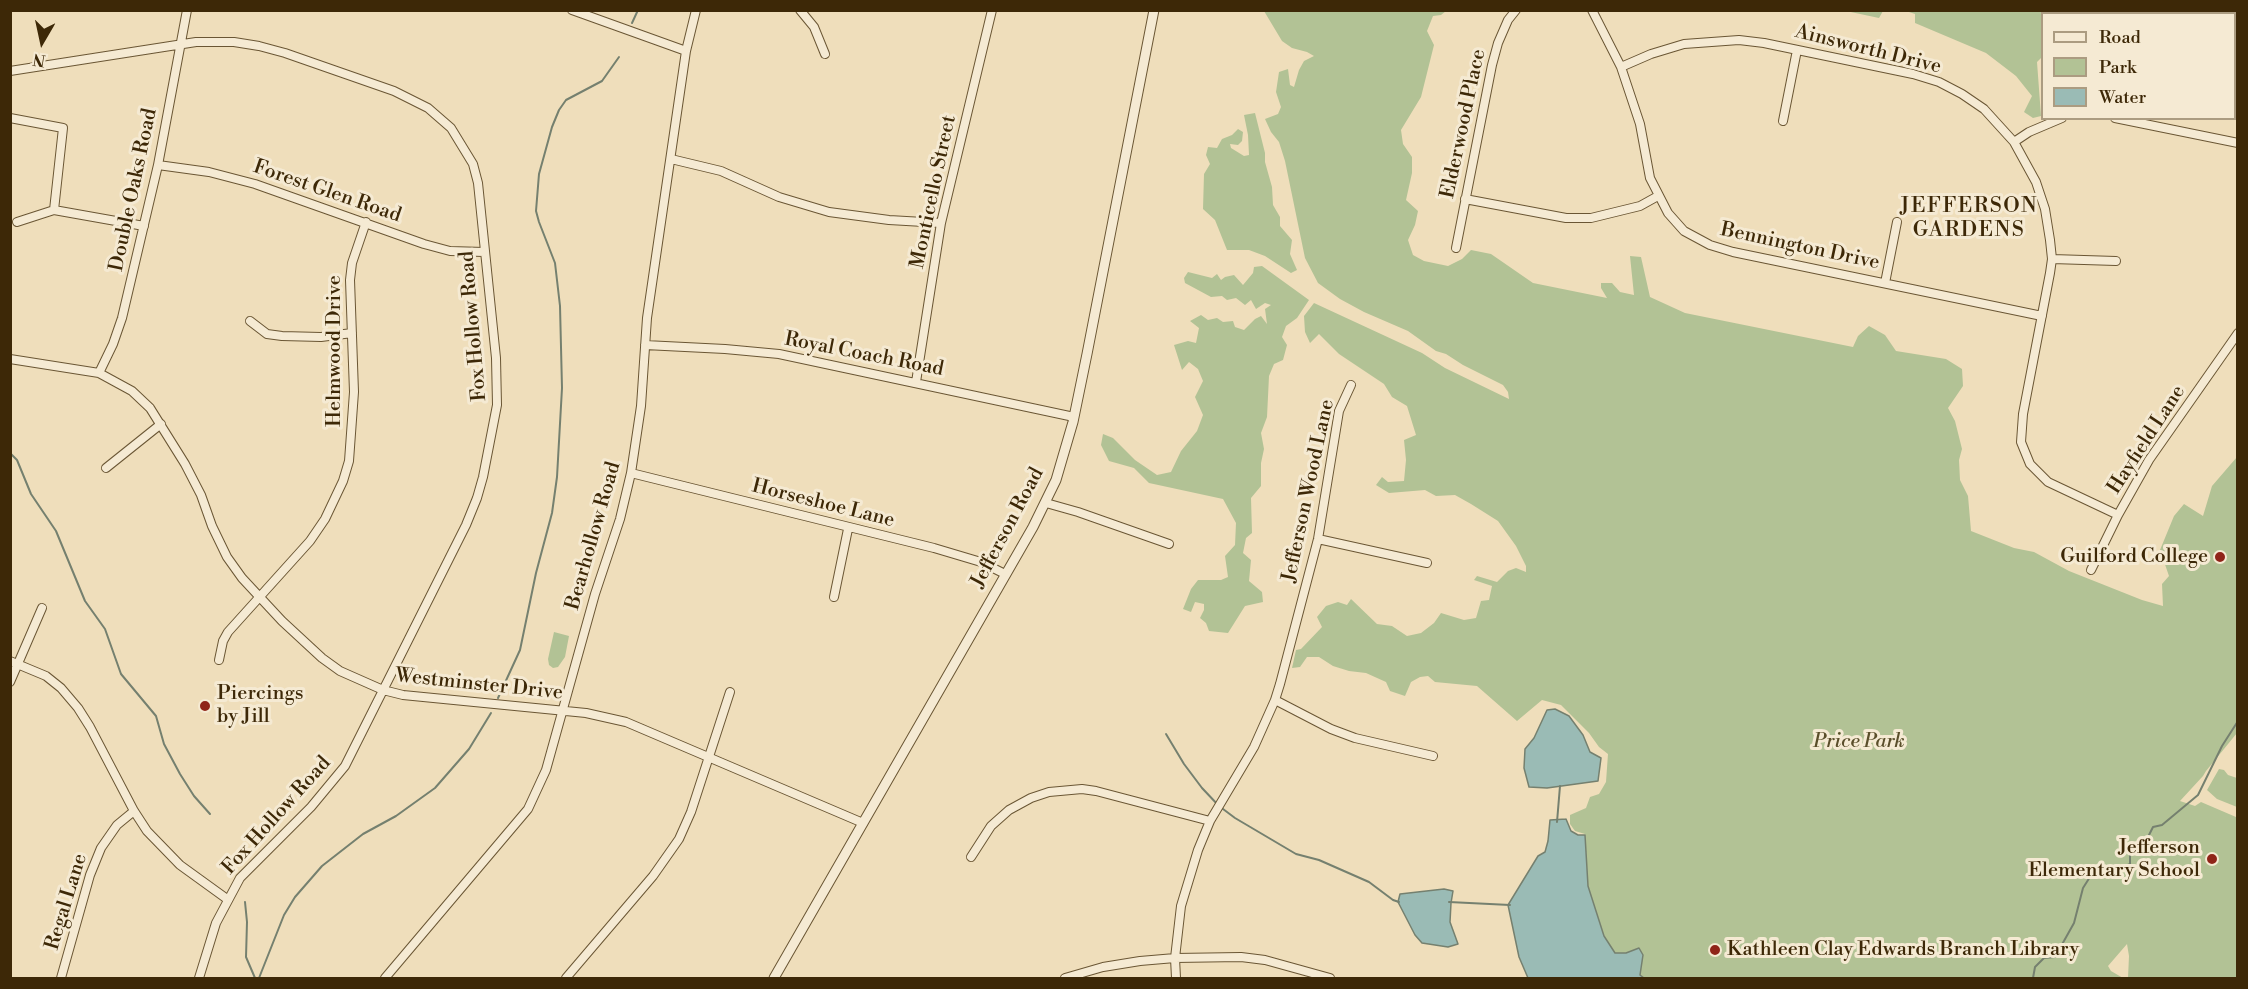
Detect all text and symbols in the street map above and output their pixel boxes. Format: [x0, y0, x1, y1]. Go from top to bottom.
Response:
north arrow [12, 12, 72, 72]
legend [2041, 12, 2236, 120]
street label: Ainsworth Drive [1792, 20, 1944, 80]
text: Road [2099, 26, 2141, 49]
street label: Elderwood Place [1436, 47, 1492, 201]
text: N [31, 49, 47, 71]
text: Park [2099, 56, 2136, 79]
text: Water [2099, 86, 2146, 109]
street label: Double Oaks Road [105, 106, 163, 274]
street label: Monticello Street [906, 113, 962, 271]
street label: Forest Glen Road [250, 155, 404, 229]
district label: JEFFERSON GARDENS [1900, 194, 2038, 244]
street label: Bennington Drive [1718, 218, 1882, 276]
street label: Fox Hollow Road [455, 250, 493, 402]
street label: Helmwood Drive [323, 275, 347, 427]
street label: Royal Coach Road [782, 328, 946, 382]
street label: Hayfield Lane [2103, 381, 2191, 499]
street label: Jefferson Wood Lane [1278, 397, 1340, 585]
street label: Bearhollow Road [561, 459, 627, 613]
street label: Jefferson Road [966, 464, 1050, 592]
street label: Horseshoe Lane [749, 475, 897, 533]
place label: Guilford College [2060, 545, 2208, 569]
marker: Guilford College [2213, 550, 2227, 564]
street label: Westminster Drive [394, 664, 564, 706]
place label: Piercings by Jill [217, 682, 304, 729]
marker: Piercings by Jill [198, 699, 212, 713]
park label: Price Park [1813, 730, 1905, 754]
street label: Fox Hollow Road [218, 752, 336, 880]
place label: Jefferson Elementary School [2028, 836, 2200, 883]
street label: Regal Lane [41, 851, 93, 953]
marker: Jefferson Elementary School [2205, 852, 2219, 866]
place label: Kathleen Clay Edwards Branch Library [1727, 938, 2079, 962]
marker: Kathleen Clay Edwards Branch Library [1708, 943, 1722, 957]

